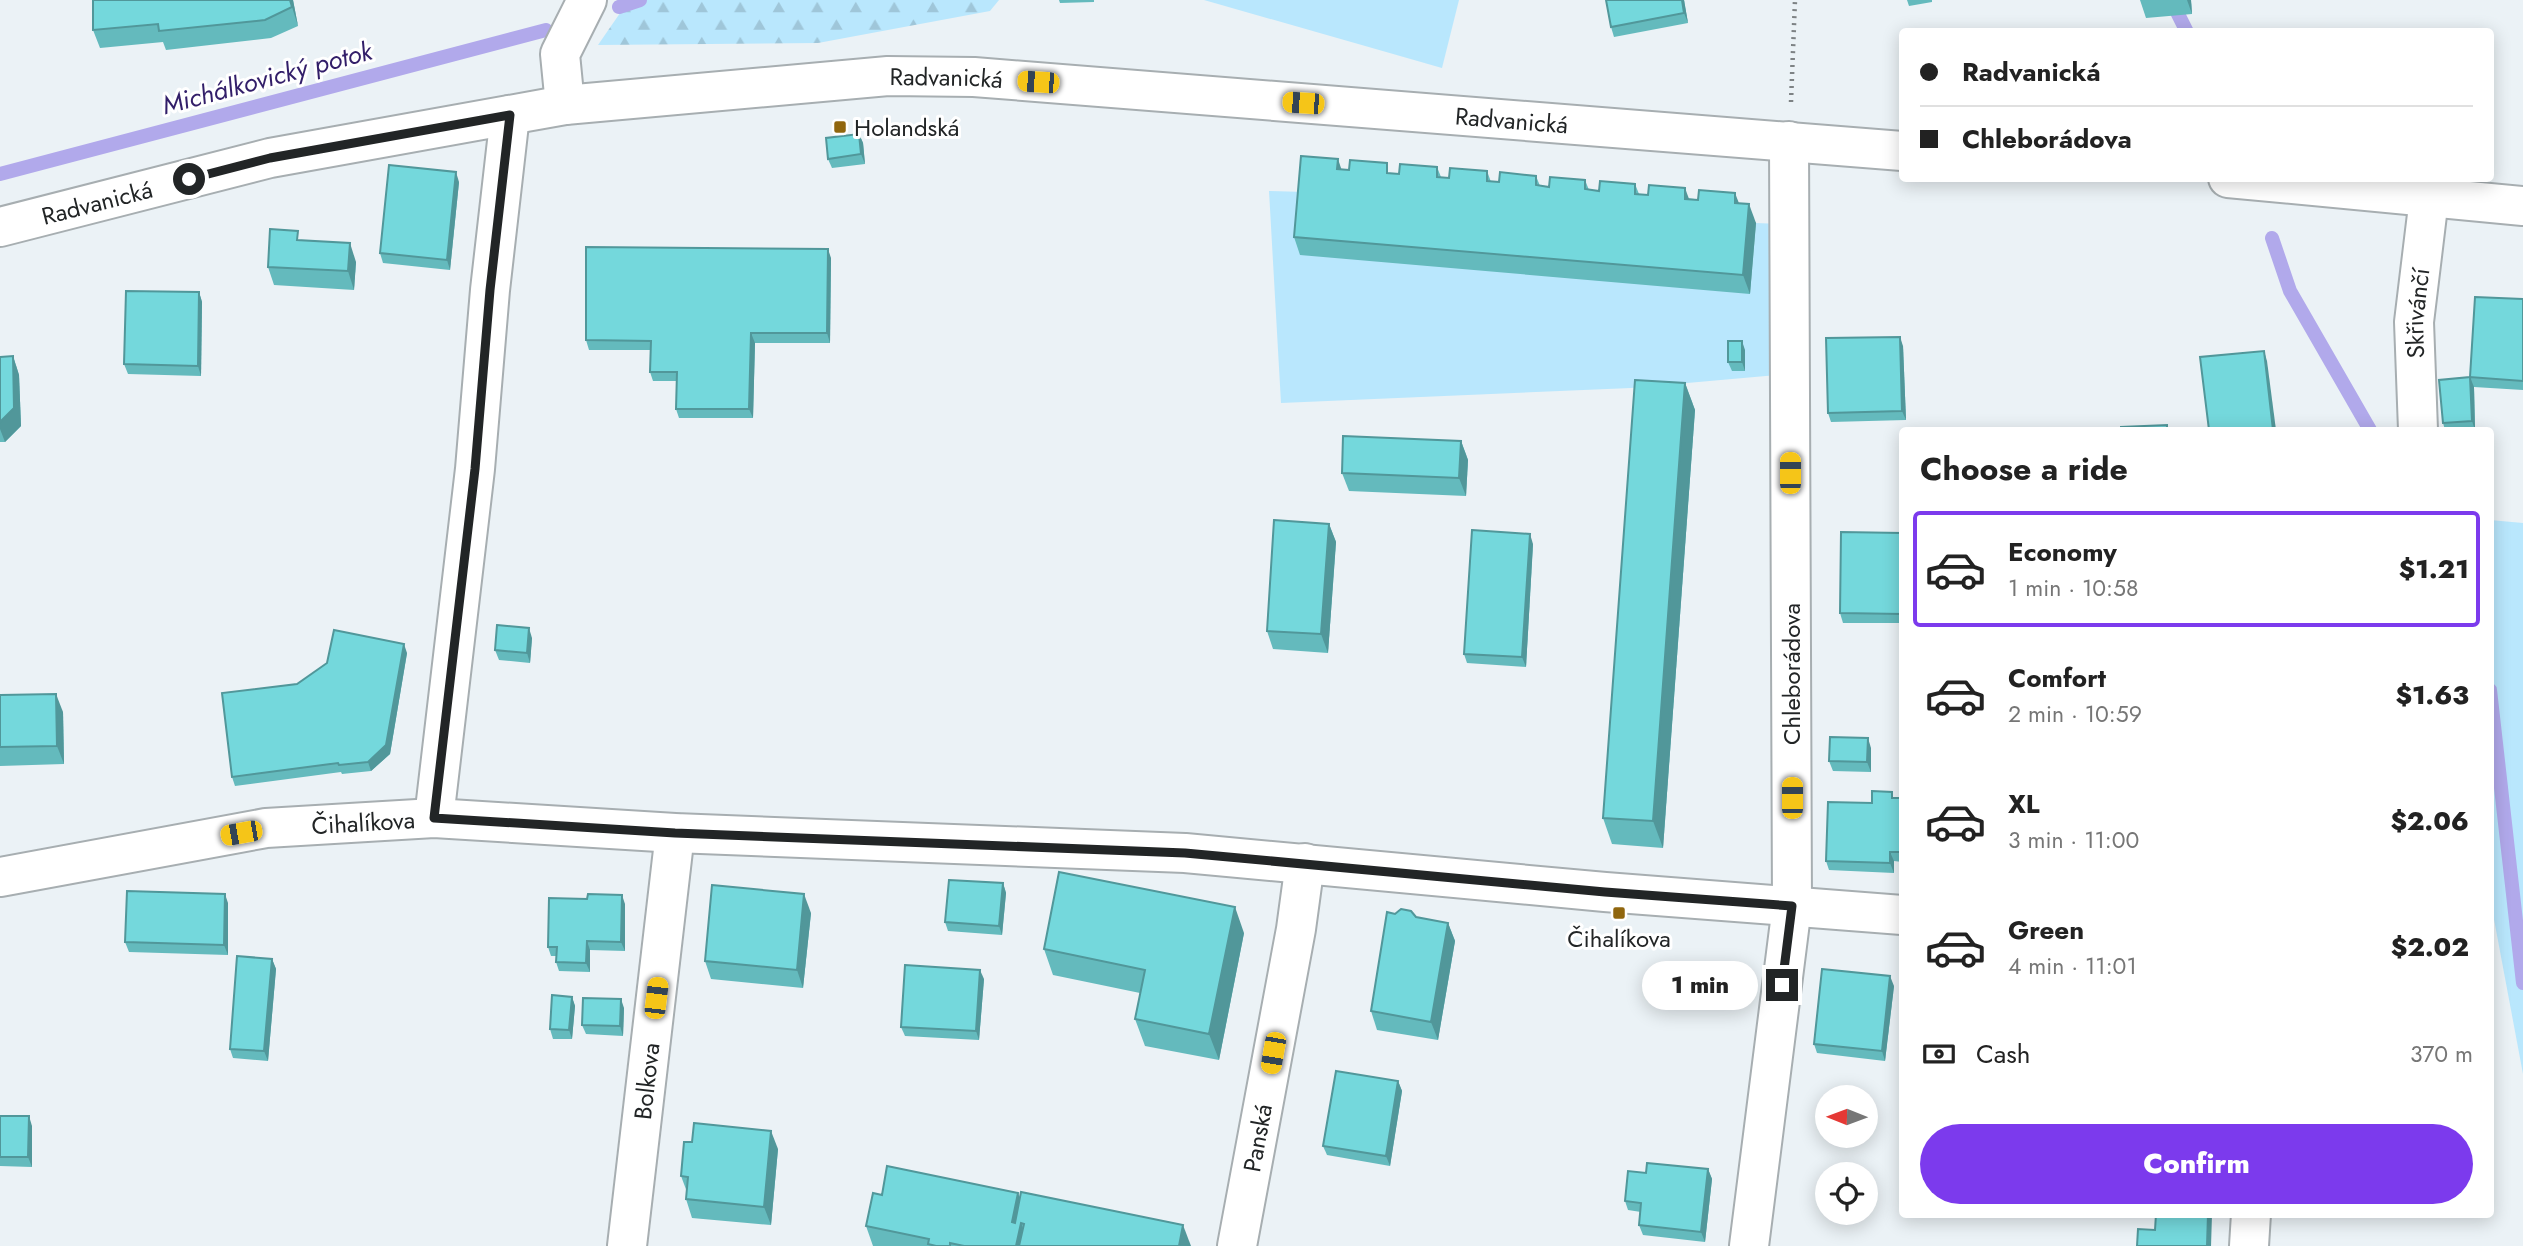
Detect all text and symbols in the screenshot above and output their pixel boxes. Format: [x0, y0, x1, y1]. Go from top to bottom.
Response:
water label: Michálkovický potok [158, 31, 378, 124]
text: Radvanická [1962, 53, 2101, 91]
street label: Radvanická [889, 59, 1004, 97]
car [1017, 70, 1060, 94]
car [1282, 91, 1325, 115]
street label: Radvanická [1454, 98, 1569, 142]
place label: Holandská [854, 110, 959, 145]
marker: Holandská [832, 119, 848, 135]
text: Chleborádova [1962, 120, 2132, 158]
route start [173, 163, 205, 195]
street label: Radvanická [38, 171, 156, 233]
street label: Skřivánčí [2396, 265, 2438, 359]
text: Choose a ride [1920, 446, 2128, 492]
car [1780, 452, 1801, 494]
text: Economy [2008, 533, 2117, 571]
icon: car [1924, 538, 1987, 601]
text: $1.21 [2399, 550, 2469, 588]
text: 1 min · 10:58 [2008, 571, 2139, 605]
street label: Chleborádova [1774, 603, 1809, 745]
text: Comfort [2008, 659, 2106, 697]
icon: car [1924, 664, 1987, 727]
text: $1.63 [2395, 676, 2469, 714]
text: 2 min · 10:59 [2008, 697, 2142, 731]
car [1782, 777, 1803, 819]
text: XL [2008, 785, 2040, 823]
icon: car [1924, 790, 1987, 853]
street label: Čihalíkova [311, 802, 416, 843]
text: $2.06 [2390, 802, 2469, 840]
car [219, 819, 264, 847]
text: 3 min · 11:00 [2008, 823, 2139, 857]
marker: Čihalíkova [1611, 905, 1627, 921]
text: Green [2008, 911, 2084, 949]
icon: car [1924, 916, 1987, 979]
place label: Čihalíkova [1567, 921, 1671, 956]
text: $2.02 [2391, 928, 2469, 966]
text: 4 min · 11:01 [2008, 949, 2137, 983]
callout: 1 min [1642, 960, 1758, 1010]
text: 1 min [1671, 968, 1729, 1002]
route end [1766, 969, 1798, 1001]
car [644, 976, 669, 1020]
car [1260, 1030, 1287, 1076]
icon: cash [1920, 1035, 1958, 1073]
text: Cash [1976, 1035, 2030, 1073]
text: 370 m [2410, 1037, 2473, 1071]
street label: Bolkova [624, 1041, 668, 1121]
north arrow [1815, 1085, 1878, 1148]
map controls [1815, 1085, 1878, 1225]
street label: Panská [1234, 1101, 1281, 1175]
button: Confirm [1920, 1124, 2473, 1204]
button: locate [1815, 1162, 1878, 1225]

